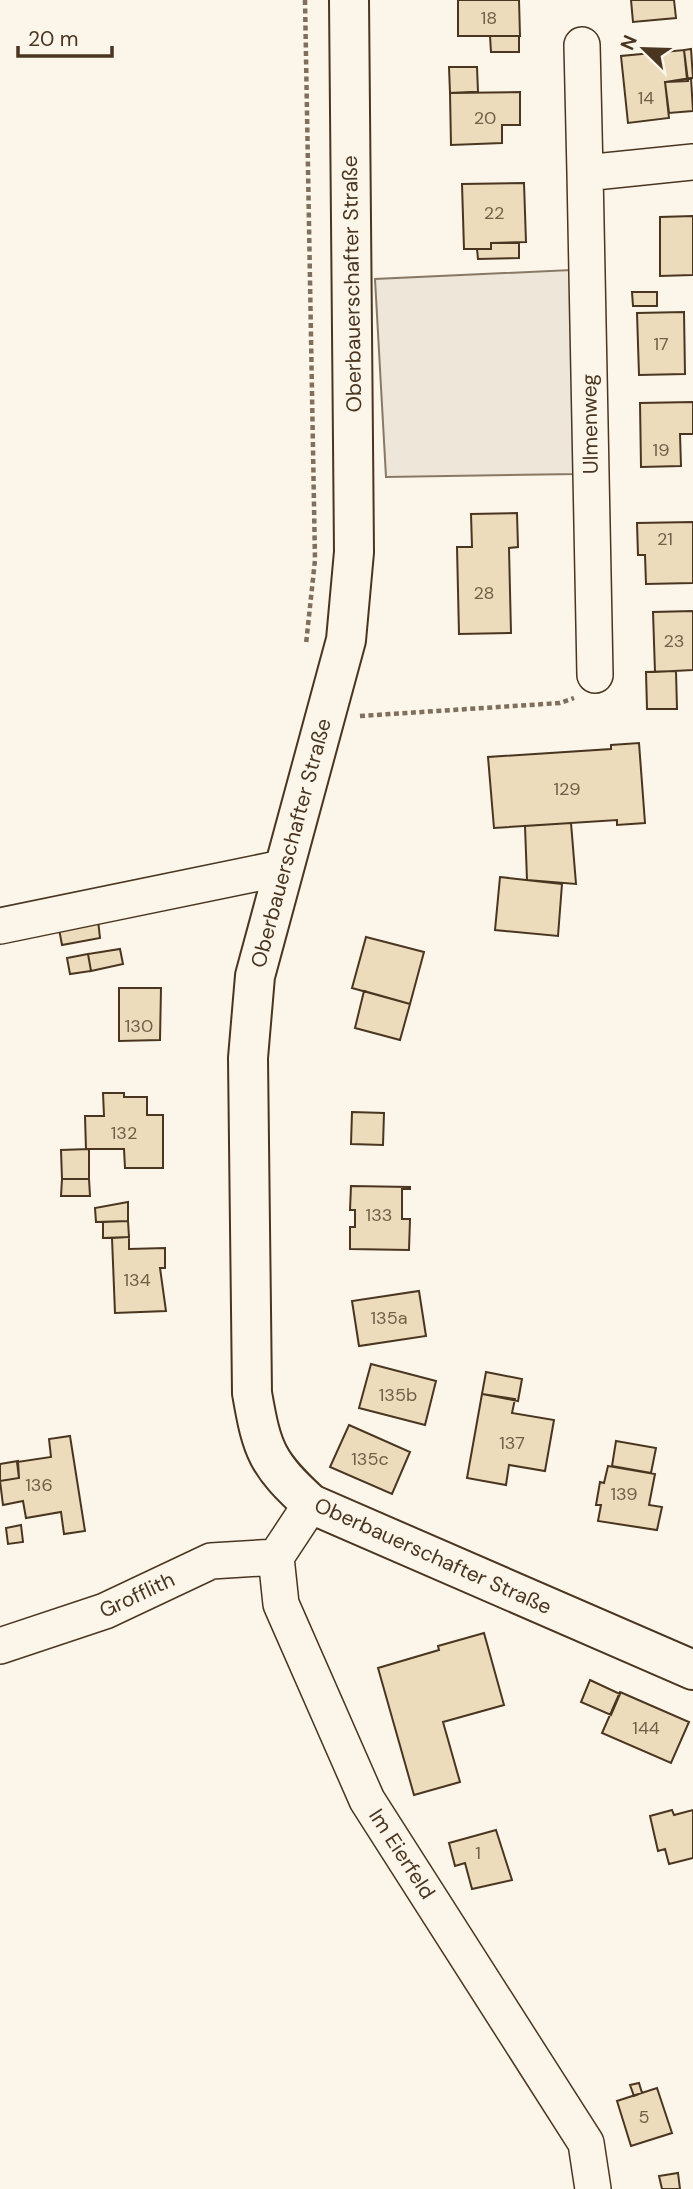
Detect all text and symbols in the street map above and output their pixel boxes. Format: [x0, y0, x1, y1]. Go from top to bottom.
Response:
house number: 18 [481, 6, 497, 30]
scale bar [18, 14, 112, 58]
north arrow [609, 14, 679, 84]
text: 20 m [28, 25, 79, 53]
text: N [615, 31, 643, 54]
house number: 14 [638, 86, 654, 110]
house number: 20 [474, 106, 496, 130]
street label: Oberbauerschafter Straße [336, 155, 368, 413]
house number: 22 [484, 201, 504, 225]
house number: 17 [653, 332, 669, 356]
street label: Ulmenweg [575, 373, 605, 474]
house number: 19 [653, 438, 669, 462]
house number: 21 [657, 527, 673, 551]
house number: 28 [473, 581, 495, 605]
house number: 23 [663, 629, 685, 653]
street label: Oberbauerschafter Straße [244, 715, 338, 971]
house number: 129 [553, 777, 581, 801]
house number: 130 [125, 1014, 153, 1038]
house number: 132 [111, 1121, 137, 1145]
house number: 133 [366, 1203, 392, 1227]
house number: 134 [123, 1268, 151, 1292]
house number: 135a [370, 1306, 408, 1330]
house number: 135b [379, 1383, 417, 1407]
house number: 137 [499, 1431, 525, 1455]
house number: 135c [351, 1447, 389, 1471]
house number: 136 [25, 1473, 53, 1497]
house number: 139 [610, 1482, 638, 1506]
street label: Oberbauerschafter Straße [310, 1491, 556, 1621]
street label: Grofflith [95, 1565, 179, 1625]
house number: 144 [632, 1716, 660, 1740]
street label: Im Eierfeld [362, 1803, 442, 1905]
house number: 1 [475, 1841, 481, 1865]
house number: 5 [639, 2105, 649, 2129]

